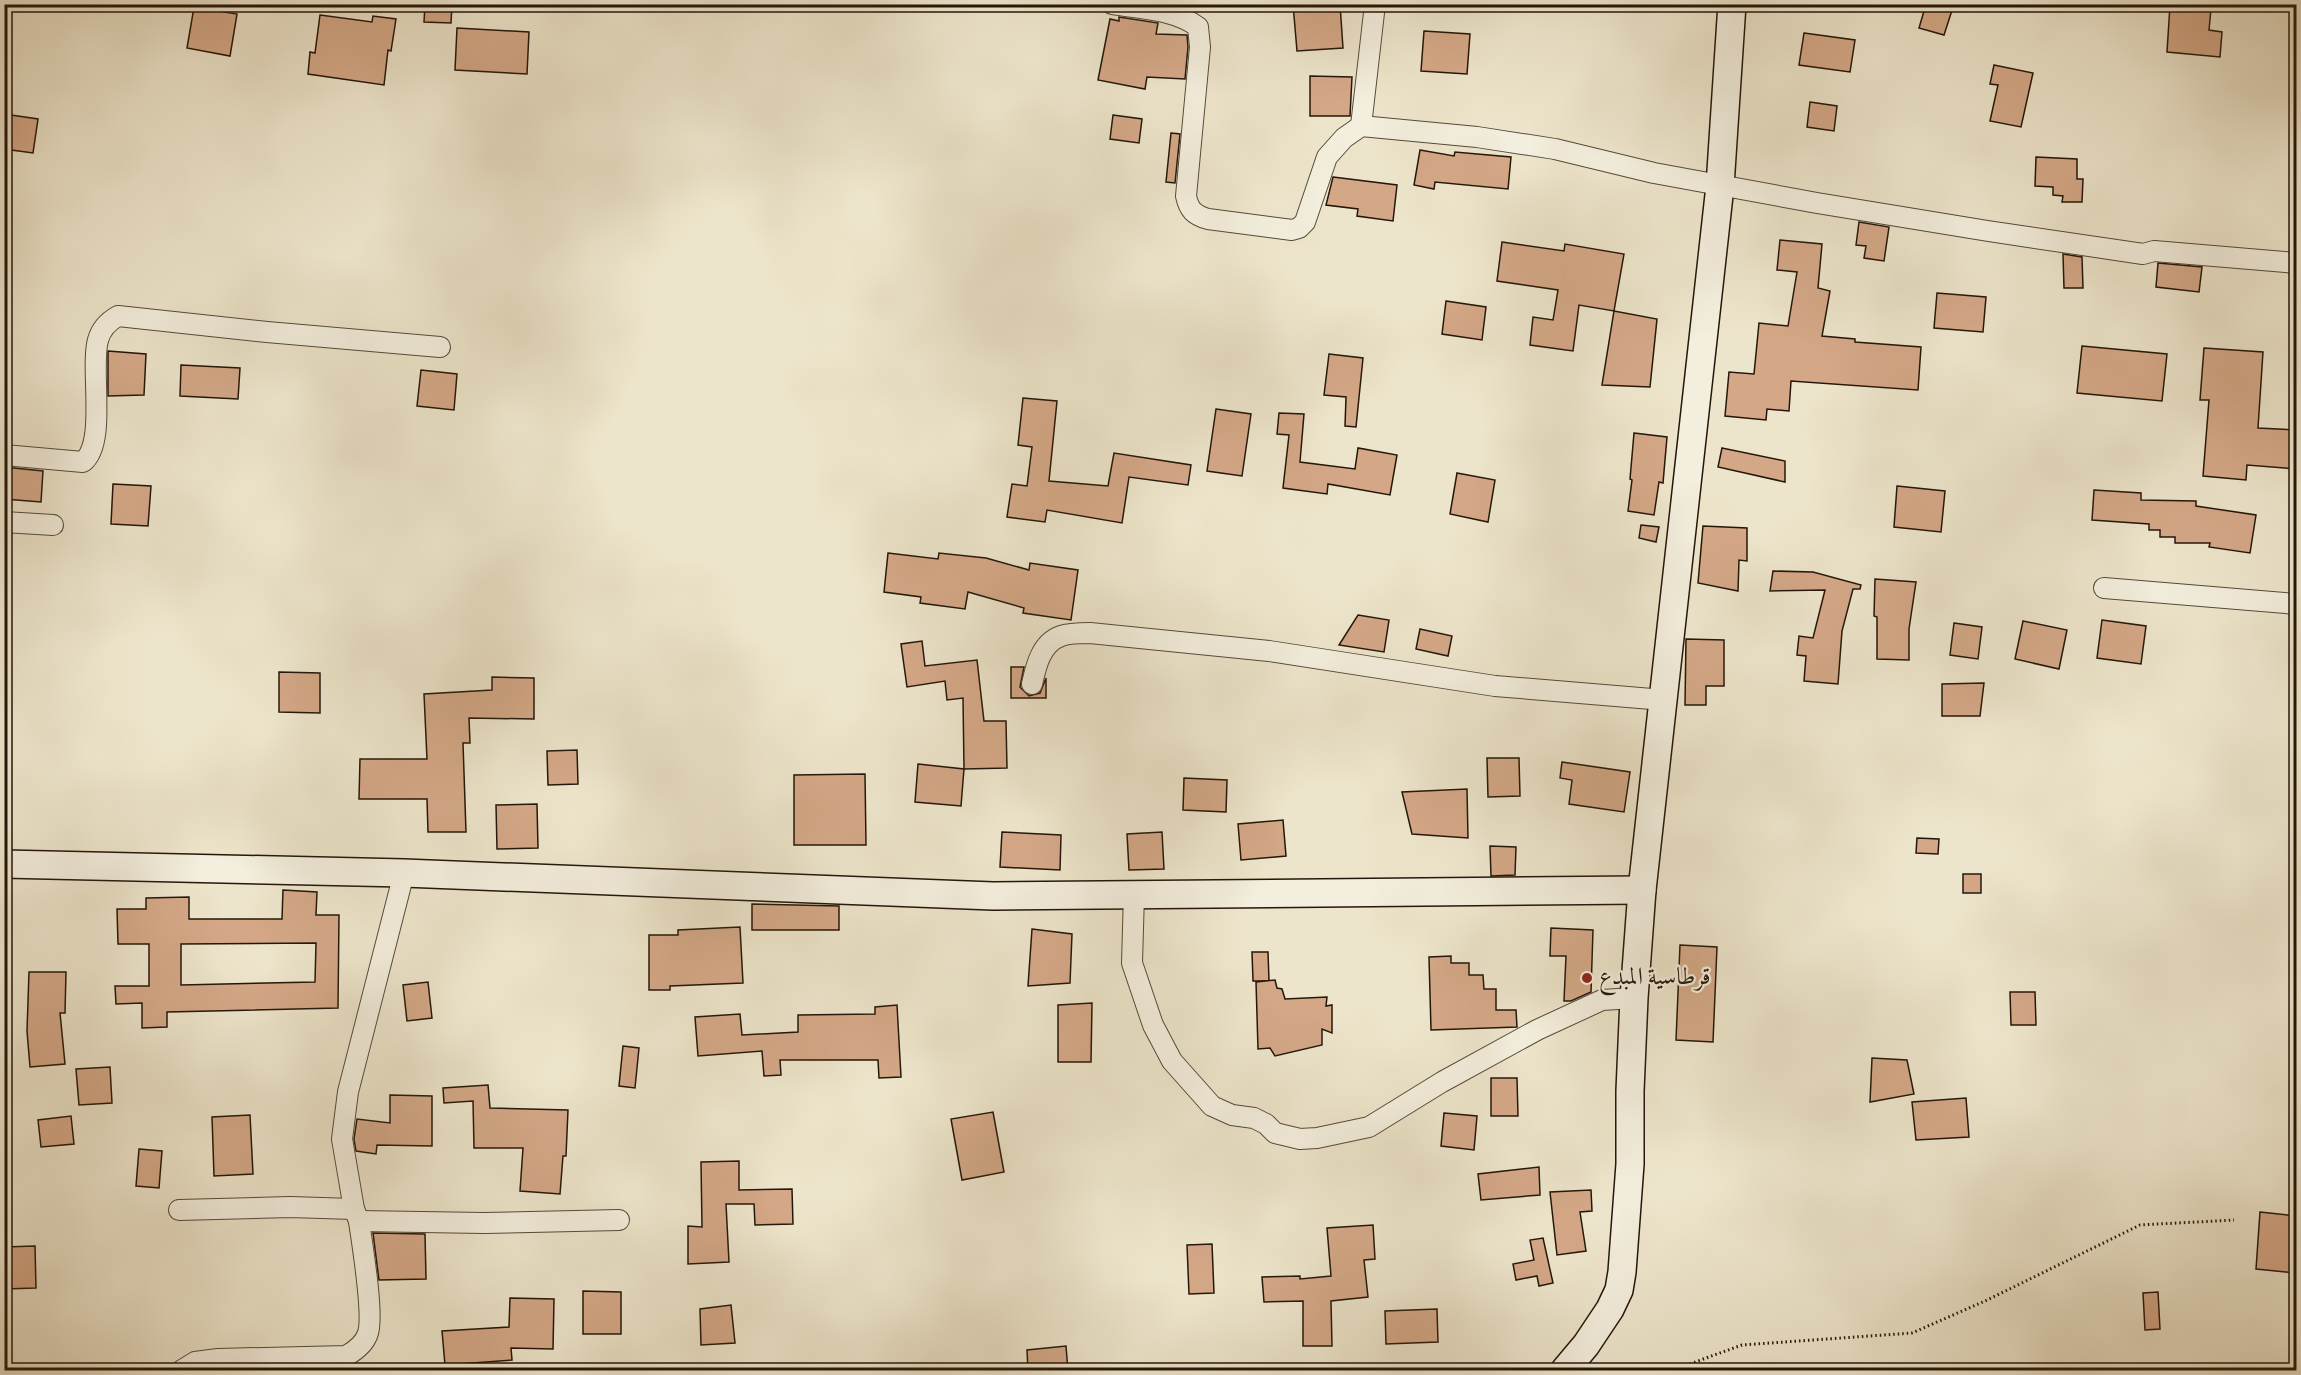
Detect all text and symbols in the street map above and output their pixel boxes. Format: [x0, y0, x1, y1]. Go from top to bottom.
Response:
place label: قرطاسية المبدع [1599, 961, 1711, 996]
marker: قرطاسية المبدع [1580, 971, 1594, 985]

